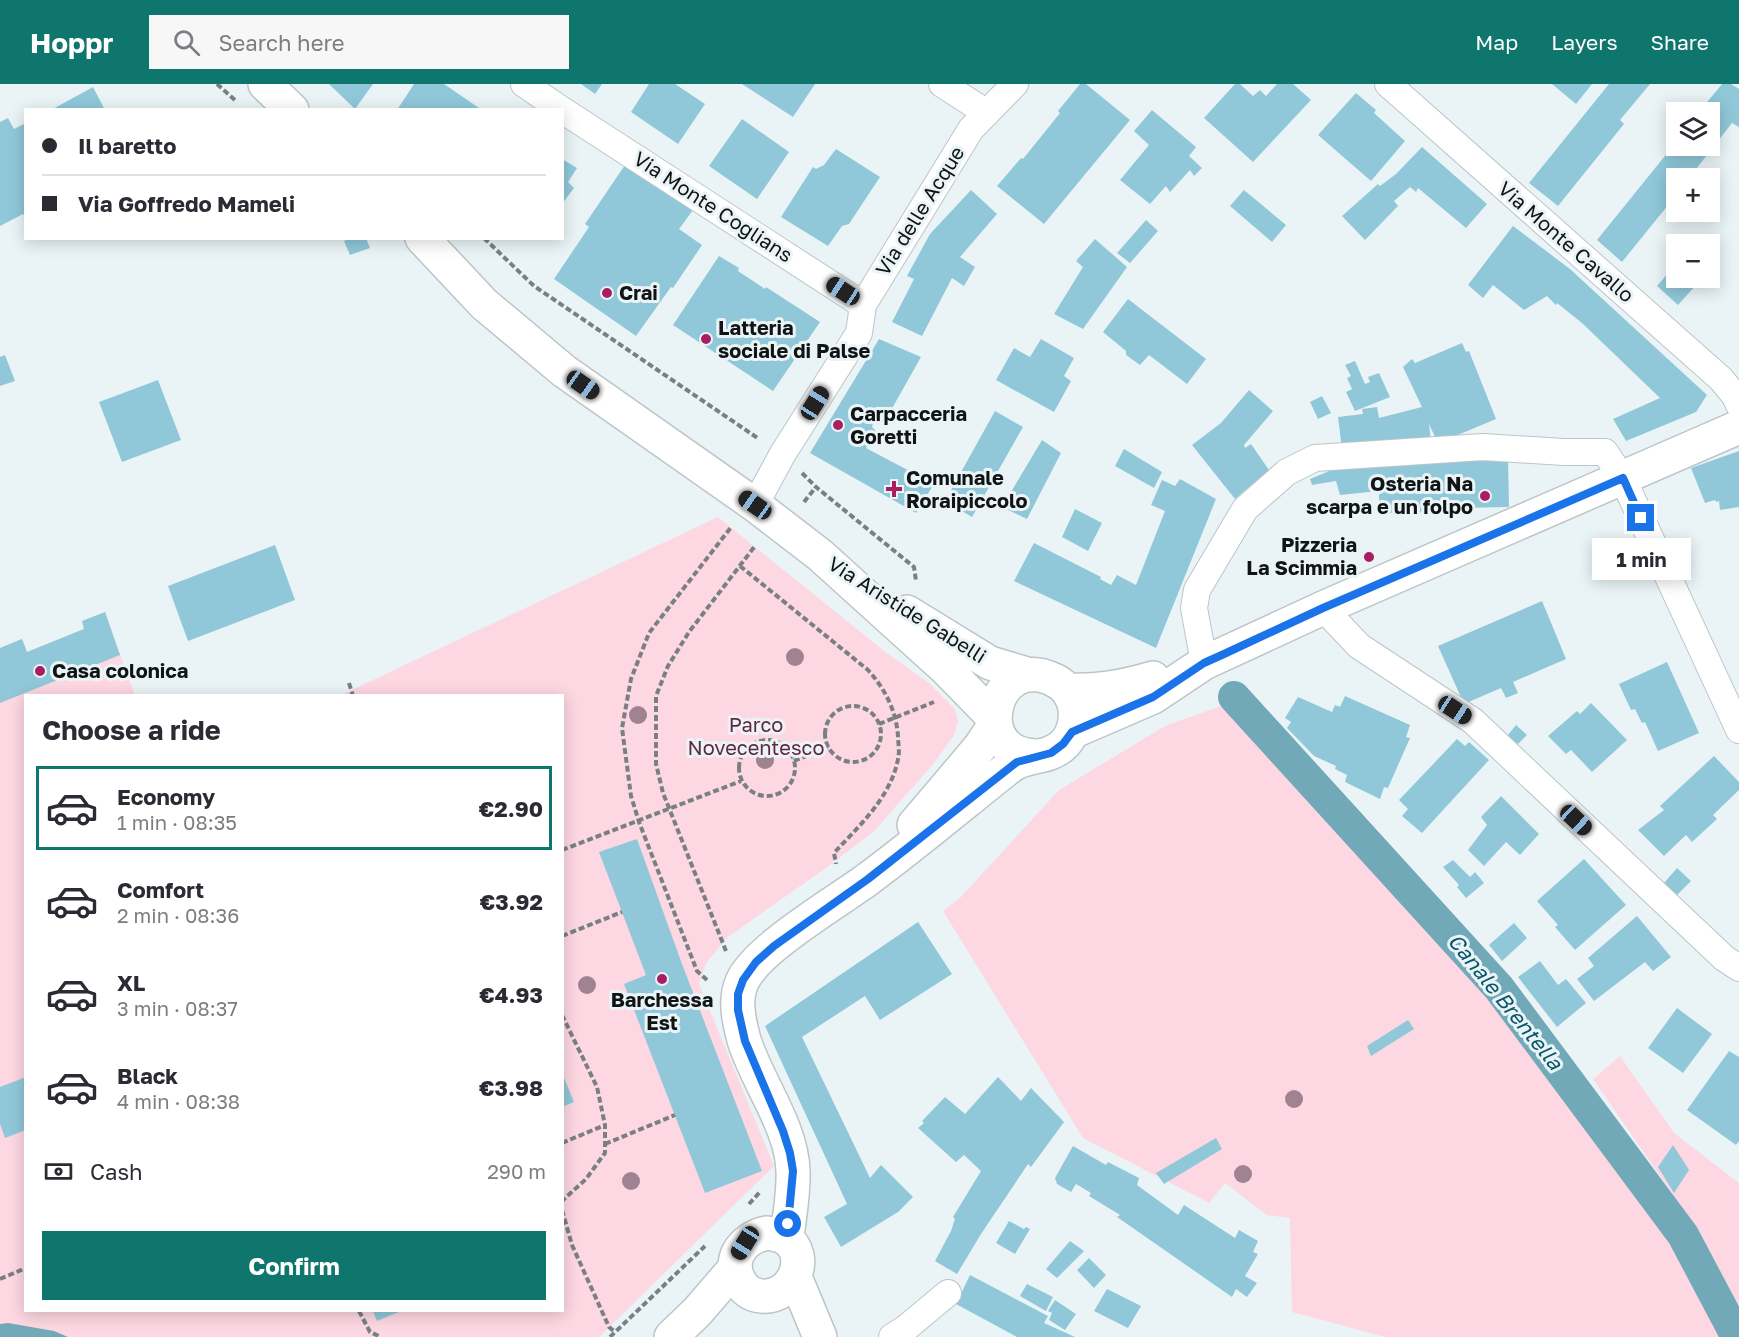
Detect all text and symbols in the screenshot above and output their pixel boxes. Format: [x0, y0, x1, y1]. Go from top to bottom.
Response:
search box [149, 15, 569, 69]
text: Hoppr [30, 26, 113, 59]
icon: search [170, 26, 203, 59]
text: Search here [218, 29, 345, 56]
text: Map [1475, 29, 1518, 55]
text: Layers [1551, 29, 1618, 55]
text: Share [1651, 29, 1709, 55]
map controls [1666, 102, 1720, 288]
button: layers [1666, 102, 1720, 156]
text: Il baretto [78, 132, 176, 159]
street label: Via delle Acque [870, 141, 969, 280]
street label: Via Monte Coglians [630, 146, 798, 267]
button: + [1666, 168, 1720, 222]
street label: Via Monte Cavallo [1494, 176, 1639, 307]
text: Via Goffredo Mameli [78, 190, 295, 217]
button: − [1666, 234, 1720, 288]
car [823, 274, 863, 308]
place label: Crai [619, 280, 658, 304]
marker: Crai [600, 286, 614, 300]
place label: Latteria sociale di Palse [718, 315, 871, 362]
marker: Latteria sociale di Palse [699, 332, 713, 346]
car [563, 367, 603, 403]
car [798, 383, 832, 423]
place label: Carpacceria Goretti [850, 401, 967, 448]
marker: Carpacceria Goretti [831, 418, 845, 432]
place label: Comunale Roraipiccolo [906, 465, 1028, 512]
place label: Osteria Na scarpa e un folpo [1306, 471, 1473, 518]
marker: Comunale Roraipiccolo [887, 482, 901, 496]
car [735, 487, 775, 523]
marker: Osteria Na scarpa e un folpo [1478, 489, 1492, 503]
route end [1627, 504, 1654, 531]
place label: Pizzeria La Scimmia [1246, 532, 1357, 579]
callout: 1 min [1592, 539, 1690, 581]
text: 1 min [1616, 547, 1667, 571]
marker: Pizzeria La Scimmia [1362, 550, 1376, 564]
street label: Via Aristide Gabelli [824, 551, 991, 668]
place label: Casa colonica [52, 658, 188, 682]
marker: Casa colonica [33, 664, 47, 678]
car [1435, 693, 1475, 727]
park label: Parco Novecentesco [688, 712, 824, 759]
text: Choose a ride [42, 714, 221, 746]
icon: car [45, 781, 99, 835]
text: Economy [117, 783, 215, 810]
text: €2.90 [479, 795, 543, 822]
car [1557, 801, 1595, 839]
text: 1 min · 08:35 [117, 810, 237, 834]
icon: car [45, 874, 99, 928]
text: Comfort [117, 876, 204, 903]
text: €3.92 [480, 888, 543, 915]
text: 2 min · 08:36 [117, 903, 239, 927]
water label: Canale Brentella [1443, 928, 1569, 1076]
icon: car [45, 967, 99, 1021]
text: XL [117, 969, 145, 996]
marker: Barchessa Est [655, 972, 669, 986]
text: €4.93 [479, 981, 543, 1008]
place label: Barchessa Est [611, 987, 713, 1034]
text: 3 min · 08:37 [117, 996, 238, 1020]
icon: car [45, 1060, 99, 1114]
text: Black [117, 1062, 178, 1089]
text: €3.98 [479, 1074, 543, 1101]
text: 4 min · 08:38 [117, 1089, 240, 1113]
icon: cash [42, 1155, 75, 1188]
text: Cash [90, 1158, 143, 1185]
text: 290 m [487, 1159, 546, 1183]
route start [774, 1210, 801, 1237]
car [728, 1223, 762, 1263]
button: Confirm [42, 1231, 546, 1300]

